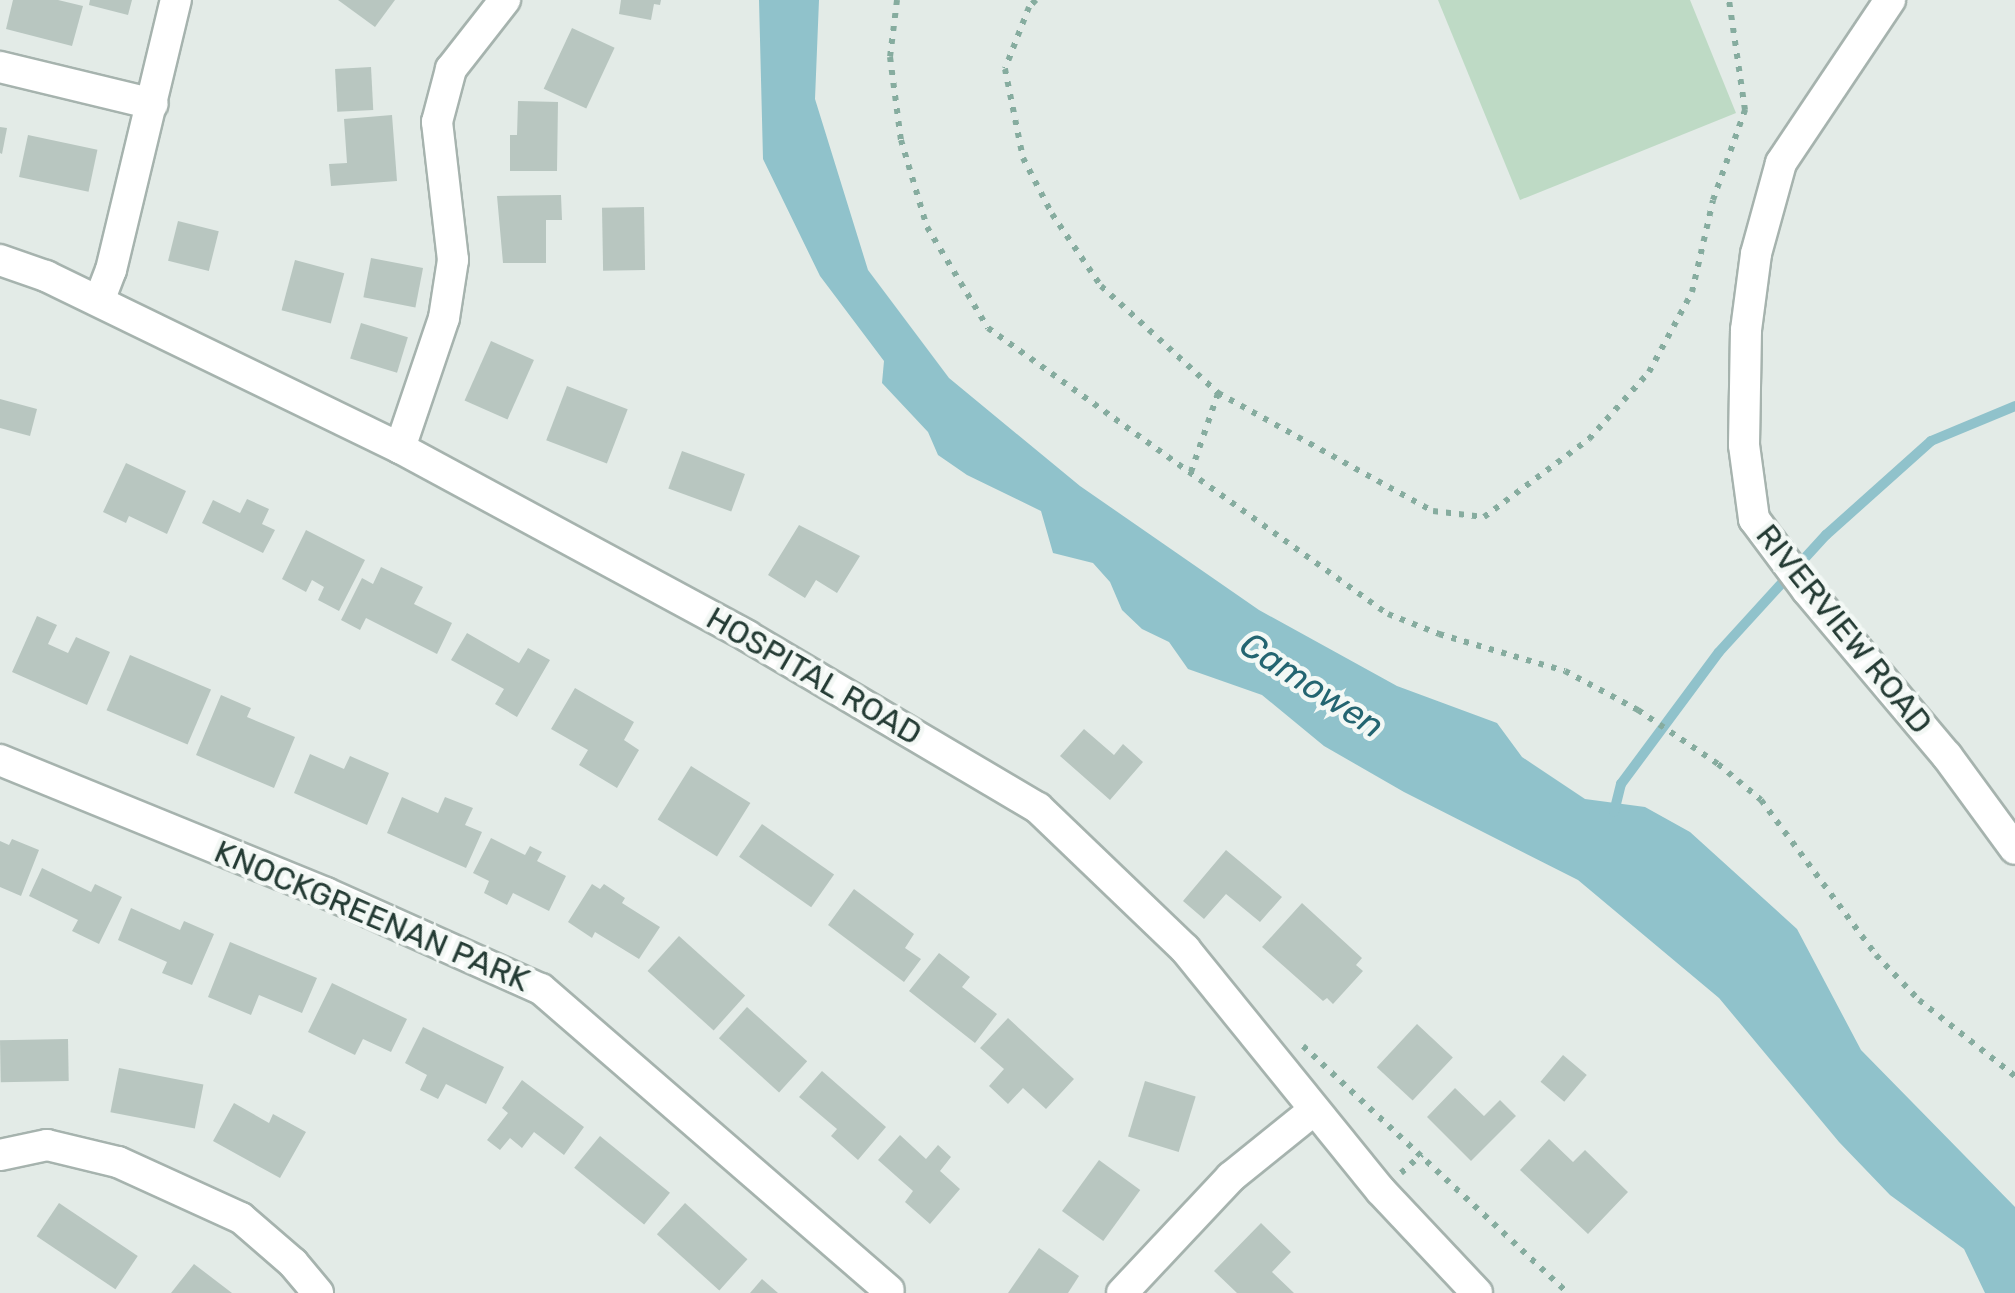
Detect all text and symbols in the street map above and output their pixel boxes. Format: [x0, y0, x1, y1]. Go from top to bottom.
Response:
street label: RIVERVIEW ROAD [1748, 516, 1940, 742]
street label: HOSPITAL ROAD [699, 599, 929, 753]
water label: Camowen [1232, 623, 1392, 747]
street label: KNOCKGREENAN PARK [209, 832, 535, 1000]

